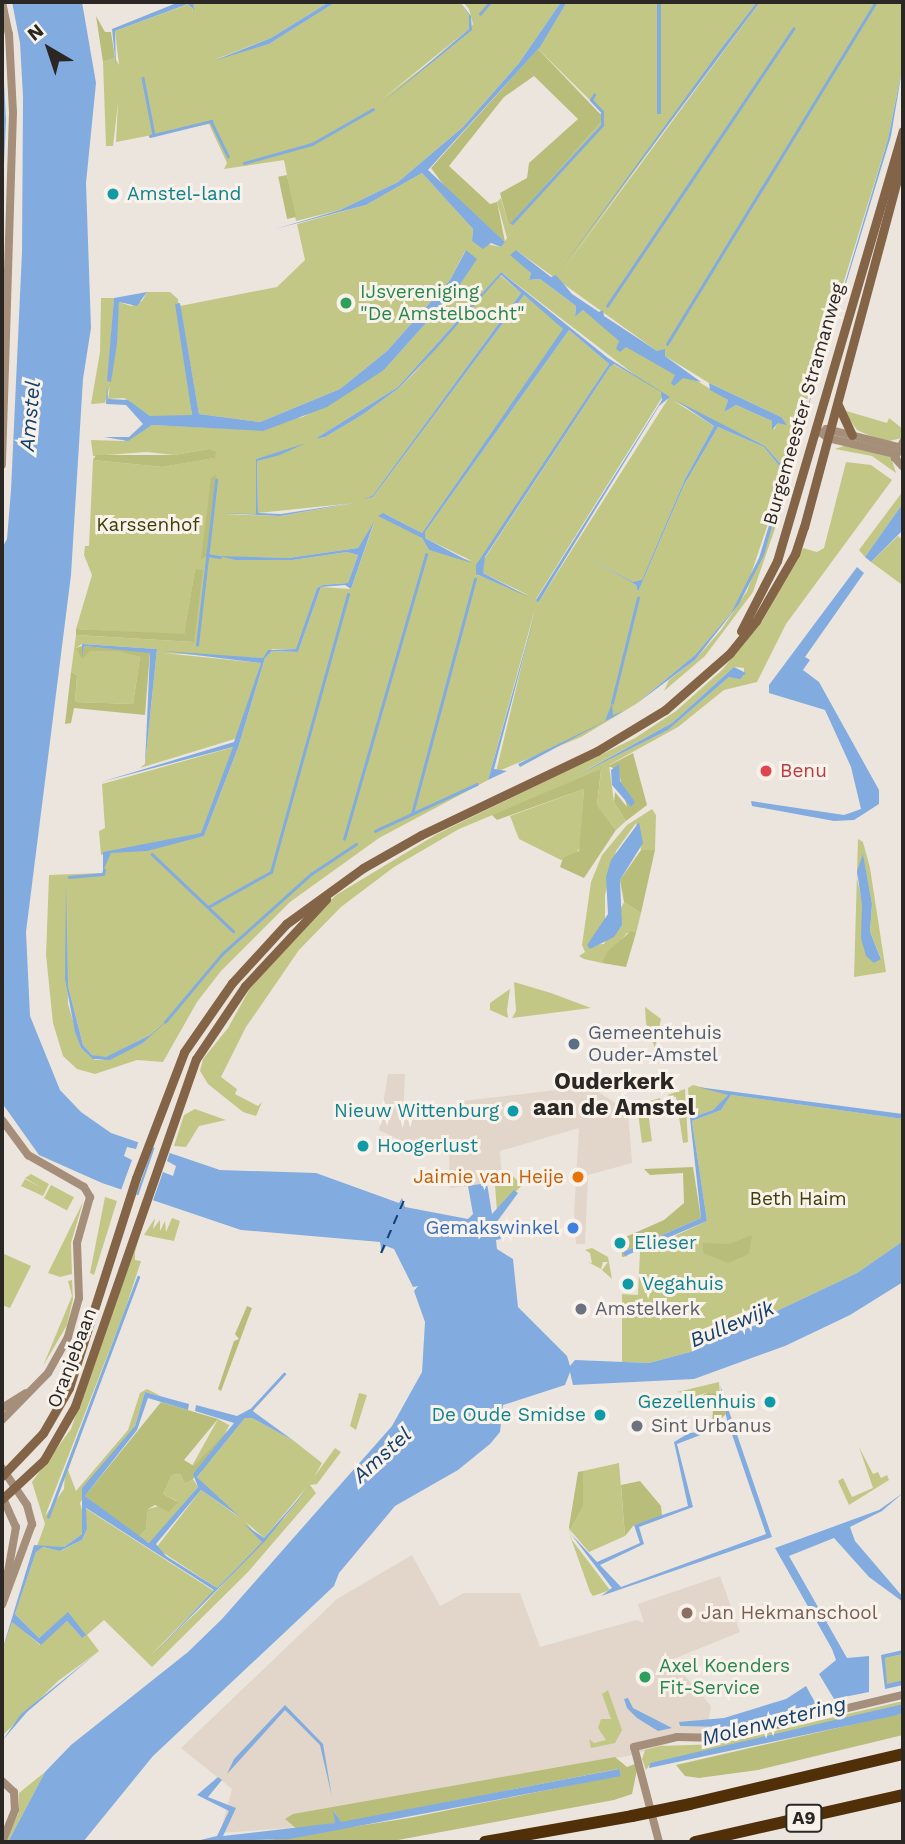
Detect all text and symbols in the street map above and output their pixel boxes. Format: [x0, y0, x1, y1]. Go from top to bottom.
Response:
north arrow [14, 14, 84, 84]
text: N [23, 19, 48, 46]
place label: Amstel-land [127, 183, 242, 205]
marker: Amstel-land [105, 186, 121, 202]
street label: Burgemeester Stramanweg [758, 280, 850, 528]
place label: IJsvereniging "De Amstelbocht" [360, 281, 525, 325]
marker: IJsvereniging "De Amstelbocht" [338, 295, 354, 311]
water label: Amstel [14, 380, 46, 452]
park label: Karssenhof [96, 514, 200, 536]
place label: Benu [780, 760, 827, 782]
marker: Benu [758, 763, 774, 779]
place label: Gemeentehuis Ouder-Amstel [588, 1022, 722, 1066]
marker: Gemeentehuis Ouder-Amstel [566, 1036, 582, 1052]
district label: Ouderkerk aan de Amstel [533, 1068, 695, 1122]
place label: Nieuw Wittenburg [333, 1100, 499, 1122]
marker: Nieuw Wittenburg [505, 1103, 521, 1119]
place label: Hoogerlust [377, 1135, 478, 1157]
marker: Hoogerlust [355, 1138, 371, 1154]
place label: Jaimie van Heije [413, 1166, 564, 1188]
marker: Jaimie van Heije [570, 1169, 586, 1185]
park label: Beth Haim [749, 1188, 847, 1210]
place label: Gemakswinkel [426, 1217, 559, 1239]
marker: Gemakswinkel [565, 1220, 581, 1236]
place label: Elieser [634, 1232, 697, 1254]
marker: Elieser [612, 1235, 628, 1251]
place label: Vegahuis [642, 1273, 724, 1295]
marker: Vegahuis [620, 1276, 636, 1292]
water label: Bullewijk [686, 1295, 778, 1353]
place label: Amstelkerk [595, 1298, 700, 1320]
marker: Amstelkerk [573, 1301, 589, 1317]
street label: Oranjebaan [42, 1305, 102, 1411]
place label: Gezellenhuis [637, 1391, 756, 1413]
marker: Gezellenhuis [762, 1394, 778, 1410]
place label: De Oude Smidse [431, 1404, 586, 1426]
marker: De Oude Smidse [592, 1407, 608, 1423]
place label: Sint Urbanus [651, 1415, 771, 1437]
marker: Sint Urbanus [629, 1418, 645, 1434]
water label: Amstel [347, 1422, 417, 1488]
place label: Jan Hekmanschool [701, 1602, 878, 1624]
marker: Jan Hekmanschool [679, 1605, 695, 1621]
place label: Axel Koenders Fit-Service [659, 1655, 791, 1699]
marker: Axel Koenders Fit-Service [637, 1669, 653, 1685]
water label: Molenwetering [699, 1691, 849, 1751]
road number: A9 [785, 1804, 823, 1832]

